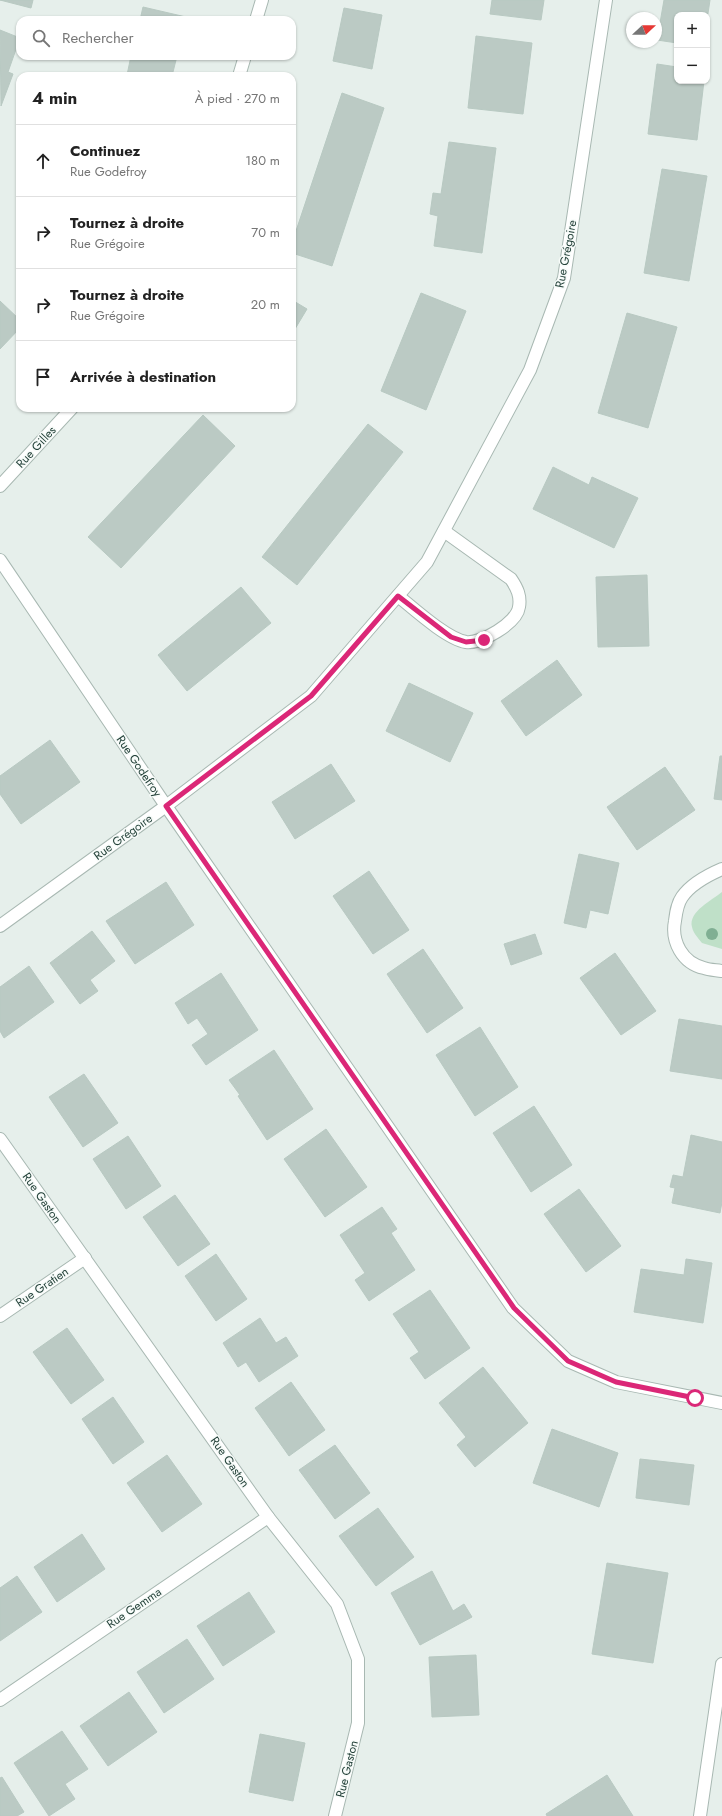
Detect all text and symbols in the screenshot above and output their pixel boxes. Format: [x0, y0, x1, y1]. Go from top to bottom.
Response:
north arrow [626, 12, 662, 48]
map controls [674, 12, 710, 84]
button: + [674, 12, 710, 48]
search box [16, 16, 296, 60]
icon: search [30, 27, 52, 49]
text: Rechercher [62, 27, 134, 49]
button: − [674, 48, 710, 84]
text: 4 min [32, 86, 77, 110]
text: À pied · 270 m [195, 89, 280, 108]
text: Continuez [70, 140, 140, 162]
icon: ahead [32, 150, 54, 172]
text: 180 m [245, 151, 280, 170]
text: Rue Godefroy [70, 162, 147, 181]
text: Tournez à droite [70, 212, 184, 234]
street label: Rue Grégoire [551, 218, 581, 290]
icon: right [32, 222, 54, 244]
text: 70 m [251, 223, 280, 242]
text: Rue Grégoire [70, 234, 145, 253]
text: Tournez à droite [70, 284, 184, 306]
icon: right [32, 294, 54, 316]
text: 20 m [251, 295, 280, 314]
text: Rue Grégoire [70, 306, 145, 325]
icon: arrive [32, 366, 54, 388]
text: Arrivée à destination [70, 366, 216, 388]
street label: Rue Gilles [12, 422, 60, 472]
route end [475, 631, 493, 649]
street label: Rue Godefroy [112, 732, 167, 801]
street label: Rue Grégoire [90, 809, 156, 865]
street label: Rue Gaston [18, 1169, 66, 1227]
street label: Rue Gratien [12, 1263, 72, 1311]
route start [686, 1389, 704, 1407]
street label: Rue Gaston [206, 1433, 254, 1491]
street label: Rue Gemma [103, 1583, 165, 1633]
street label: Rue Gaston [331, 1738, 363, 1800]

